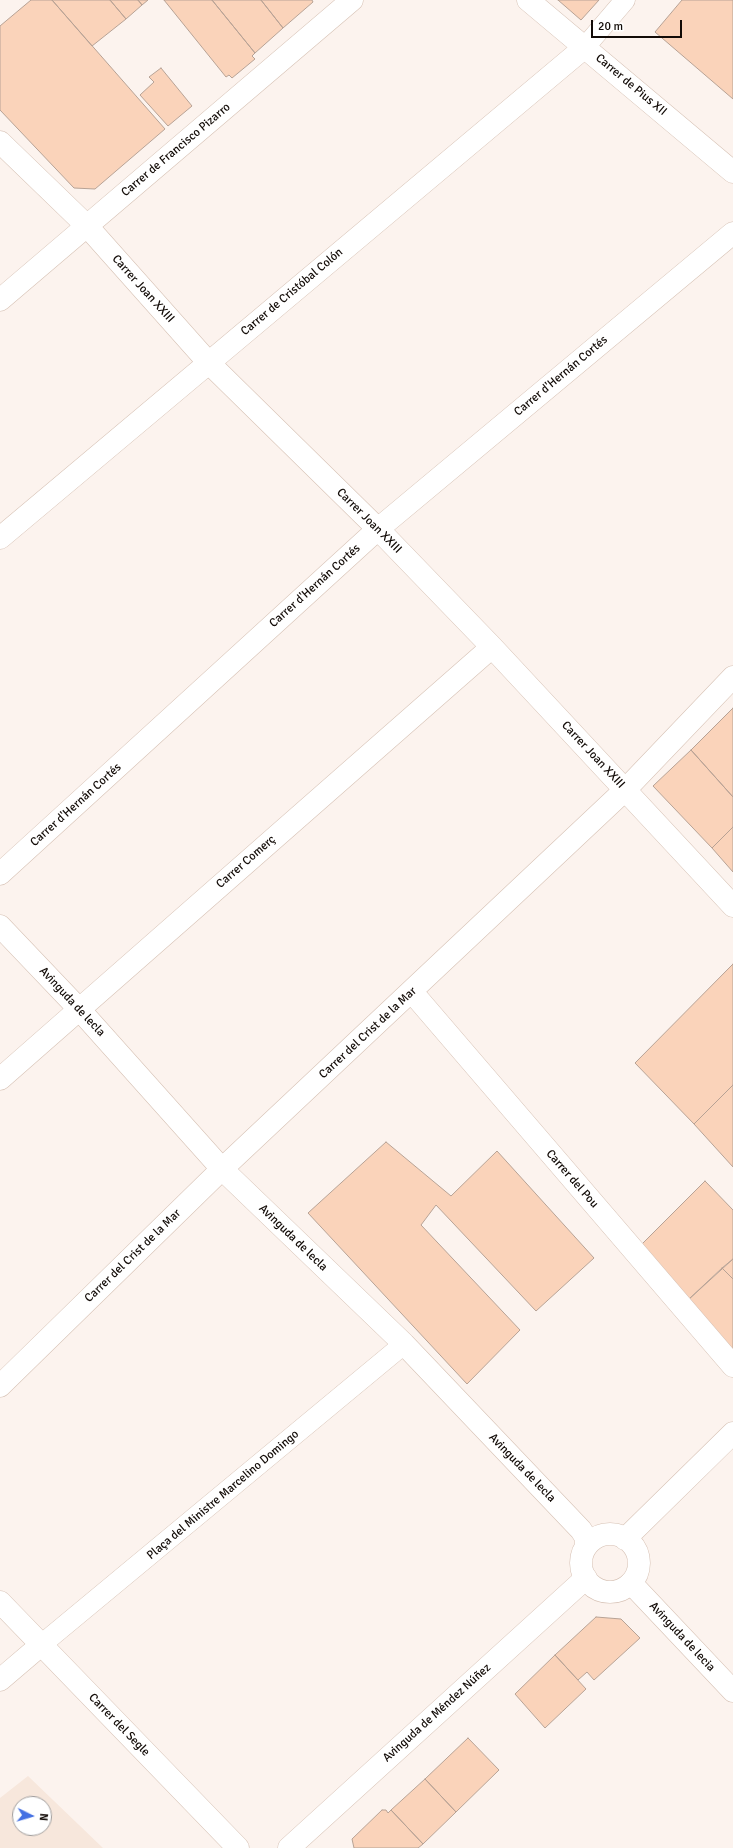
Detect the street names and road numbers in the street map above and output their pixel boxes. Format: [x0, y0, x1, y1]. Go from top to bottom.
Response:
street label: Carrer de Pius XII [592, 51, 670, 119]
street label: Carrer de Francisco Pizarro [119, 100, 233, 200]
street label: Carrer de Cristóbal Colón [238, 245, 346, 339]
street label: Carrer Joan XXIII [109, 252, 177, 326]
street label: Carrer d'Hernán Cortés [511, 333, 611, 419]
street label: Carrer Joan XXIII [333, 485, 405, 557]
street label: Carrer d'Hernán Cortés [267, 541, 363, 631]
street label: Carrer Joan XXIII [558, 718, 628, 792]
street label: Carrer d'Hernán Cortés [28, 760, 124, 850]
street label: Carrer Comerç [213, 832, 279, 892]
street label: Avinguda de lecla [36, 964, 108, 1040]
street label: Carrer del Crist de la Mar [316, 984, 420, 1082]
street label: Carrer del Pou [543, 1147, 601, 1211]
street label: Avinguda de lecla [256, 1202, 330, 1274]
street label: Carrer del Crist de la Mar [82, 1206, 184, 1306]
street label: Plaça del Ministre Marcelino Domingo [144, 1427, 302, 1563]
street label: Avinguda de lecla [486, 1431, 558, 1505]
street label: Avinguda de lecia [646, 1599, 718, 1675]
street label: Avinguda de Méndez Núñez [380, 1661, 494, 1765]
street label: Carrer del Segle [85, 1691, 153, 1759]

